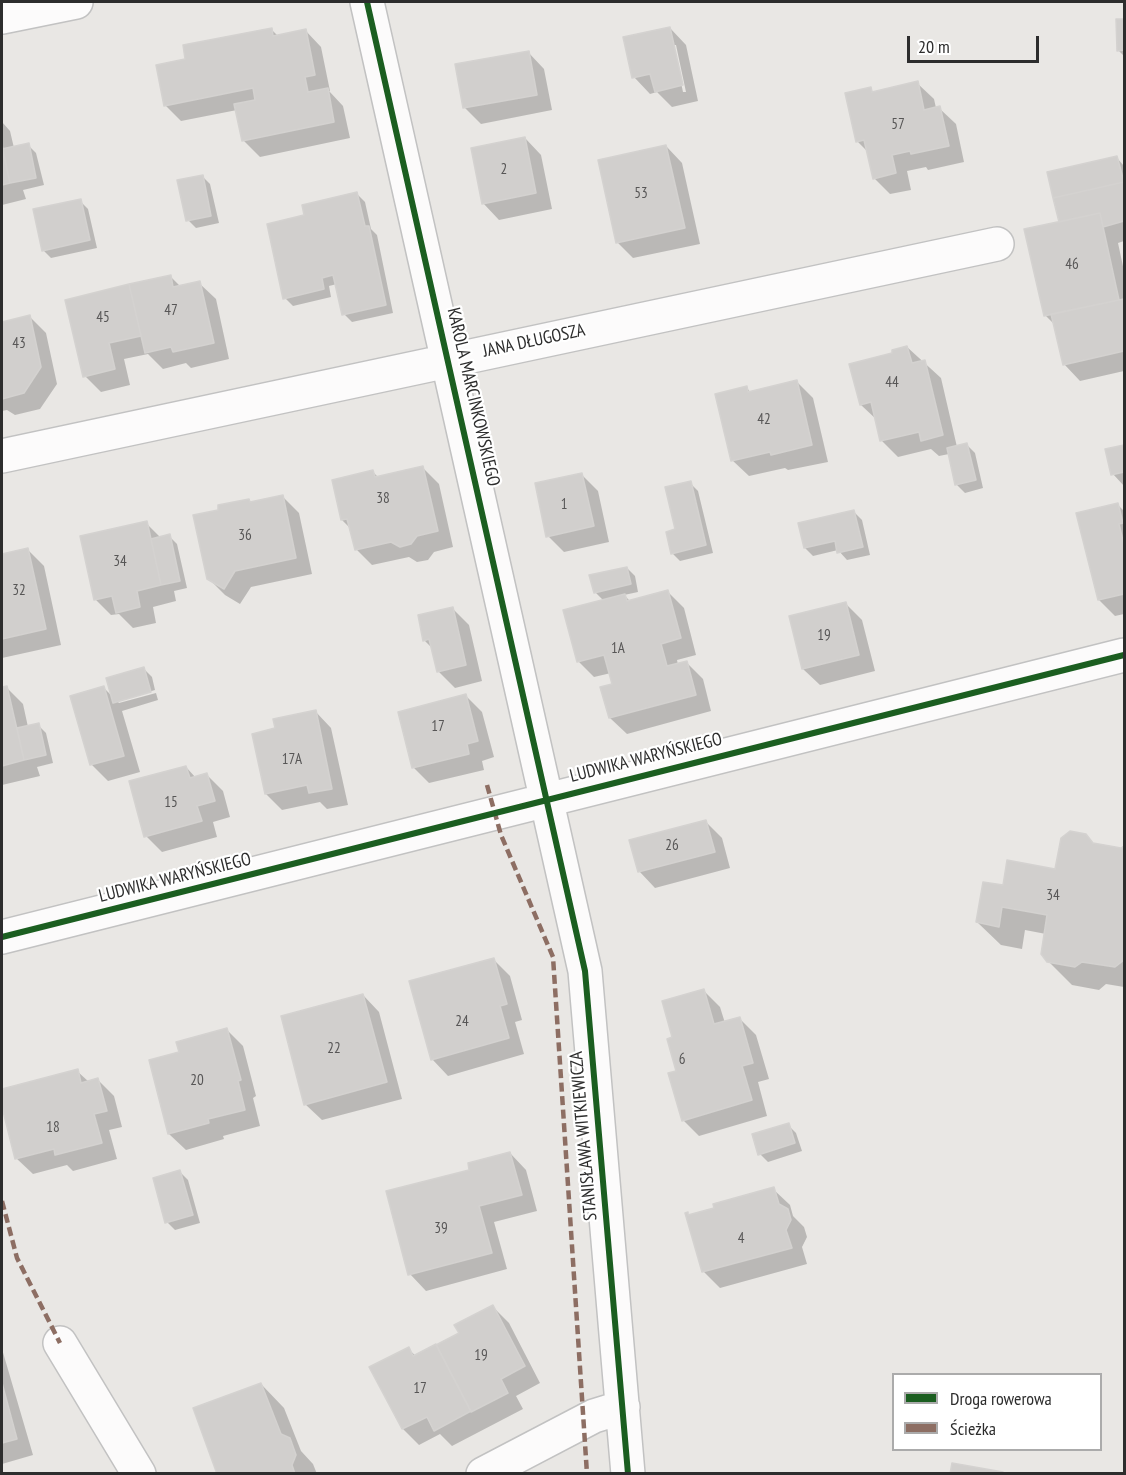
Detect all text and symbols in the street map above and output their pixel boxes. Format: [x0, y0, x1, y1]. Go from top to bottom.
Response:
scale bar [910, 24, 1042, 62]
text: 20 m [918, 35, 950, 58]
house number: 57 [891, 116, 905, 134]
house number: 2 [501, 161, 507, 179]
house number: 53 [634, 185, 648, 203]
house number: 46 [1065, 256, 1079, 274]
house number: 47 [164, 302, 178, 320]
street label: KAROLA MARCINKOWSKIEGO [442, 306, 504, 488]
house number: 45 [96, 309, 110, 327]
street label: JANA DŁUGOSZA [481, 320, 587, 362]
house number: 43 [12, 335, 26, 353]
house number: 44 [885, 374, 899, 392]
house number: 42 [757, 411, 771, 429]
house number: 38 [376, 490, 390, 508]
house number: 1 [561, 496, 567, 514]
house number: 36 [238, 527, 252, 545]
house number: 34 [113, 553, 127, 571]
house number: 32 [12, 582, 26, 600]
house number: 19 [817, 627, 831, 645]
house number: 1A [611, 640, 625, 658]
house number: 17 [431, 718, 445, 736]
street label: LUDWIKA WARYŃSKIEGO [568, 729, 724, 787]
house number: 17A [282, 751, 302, 769]
house number: 15 [164, 794, 178, 812]
house number: 26 [665, 837, 679, 855]
street label: LUDWIKA WARYŃSKIEGO [97, 849, 253, 907]
house number: 34 [1046, 887, 1060, 905]
house number: 24 [455, 1013, 469, 1031]
house number: 22 [327, 1040, 341, 1058]
street label: STANISŁAWA WITKIEWICZA [566, 1050, 602, 1222]
house number: 6 [679, 1051, 685, 1069]
house number: 20 [190, 1072, 204, 1090]
house number: 18 [46, 1119, 60, 1137]
house number: 39 [434, 1220, 448, 1238]
house number: 4 [738, 1230, 744, 1248]
house number: 19 [474, 1347, 488, 1365]
legend [892, 1373, 1102, 1451]
house number: 17 [413, 1380, 427, 1398]
text: Droga rowerowa [950, 1387, 1052, 1410]
text: Ścieżka [950, 1417, 996, 1440]

